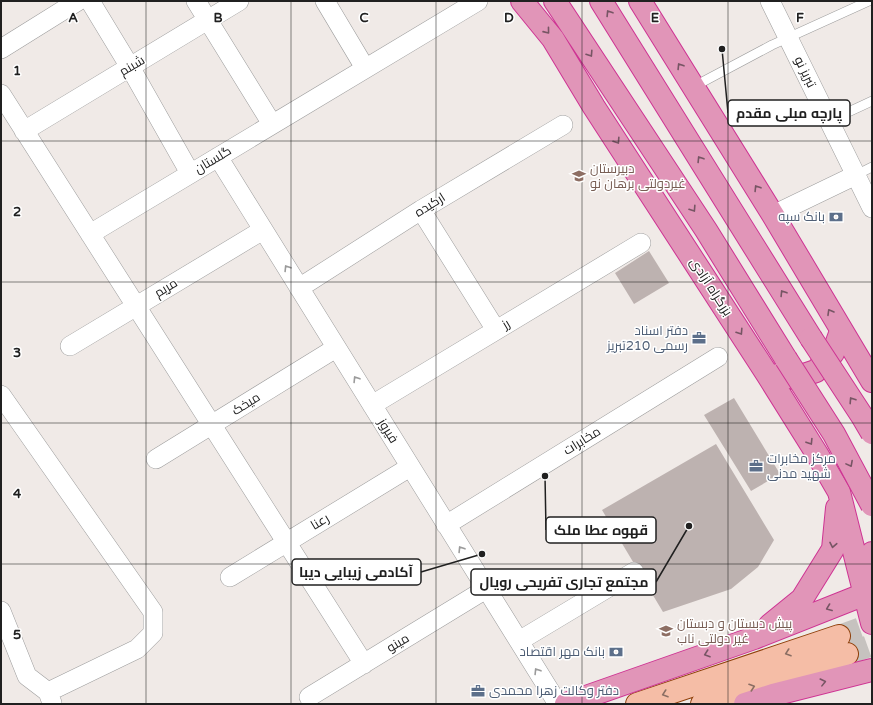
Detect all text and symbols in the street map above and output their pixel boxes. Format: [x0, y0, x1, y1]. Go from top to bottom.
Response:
text: A [68, 10, 78, 26]
text: B [213, 10, 223, 26]
text: C [359, 10, 369, 26]
text: D [504, 10, 514, 26]
one-way arrow [606, 10, 614, 17]
text: E [651, 10, 659, 26]
text: F [796, 10, 804, 26]
one-way arrow [542, 27, 549, 34]
one-way arrow [585, 50, 593, 57]
street label: شبنم [116, 52, 148, 81]
street label: تبریز نو [791, 54, 820, 91]
text: 1 [13, 63, 21, 79]
one-way arrow [677, 63, 685, 70]
callout: پارچه مبلی مقدم [728, 100, 850, 126]
text: پارچه مبلی مقدم [736, 105, 842, 124]
one-way arrow [612, 137, 619, 144]
street label: گلستان [192, 143, 234, 177]
one-way arrow [697, 156, 704, 163]
place label: دبیرستان غیردولتی برهان نو [590, 161, 686, 192]
school or university icon: دبیرستان غیردولتی برهان نو [571, 168, 587, 184]
one-way arrow [754, 185, 761, 192]
street label: ارکیده [412, 189, 448, 221]
text: 2 [13, 204, 21, 220]
one-way arrow [688, 205, 695, 212]
place label: بانک سپه [778, 209, 825, 225]
bank icon: بانک سپه [828, 209, 844, 225]
street label: بزرگراه آزادی [686, 255, 736, 319]
one-way arrow [285, 266, 292, 273]
street label: مریم [151, 275, 181, 302]
one-way arrow [780, 290, 788, 297]
one-way arrow [828, 309, 835, 316]
street label: رز [498, 315, 513, 333]
place label: دفتر اسناد رسمی 210تبریز [606, 323, 688, 354]
one-way arrow [736, 328, 743, 335]
office icon: دفتر اسناد رسمی 210تبریز [691, 330, 707, 346]
text: 3 [13, 345, 21, 361]
one-way arrow [353, 376, 360, 383]
street label: میخک [229, 389, 263, 419]
one-way arrow [849, 397, 857, 404]
street label: فیروز [374, 415, 402, 446]
street label: مخابرات [560, 423, 604, 459]
one-way arrow [805, 438, 813, 445]
place label: مرکز مخابرات شهید مدنی [767, 451, 836, 482]
office icon: مرکز مخابرات شهید مدنی [748, 458, 764, 474]
one-way arrow [845, 460, 853, 467]
text: 4 [13, 486, 22, 502]
street label: رعنا [308, 510, 332, 534]
callout: قهوه عطا ملک [546, 517, 656, 543]
text: قهوه عطا ملک [554, 522, 648, 539]
one-way arrow [829, 542, 838, 548]
one-way arrow [458, 546, 466, 553]
callout: آکادمی زیبایی دیبا [292, 559, 421, 585]
text: آکادمی زیبایی دیبا [299, 564, 414, 581]
callout: مجتمع تجاری تفریحی رویال [471, 569, 656, 595]
text: مجتمع تجاری تفریحی رویال [480, 574, 648, 592]
one-way arrow [825, 604, 832, 612]
place label: پیش دبستان و دبستان غیر دولتی ناب [677, 616, 793, 647]
school or university icon: پیش دبستان و دبستان غیر دولتی ناب [658, 623, 674, 639]
text: 5 [13, 627, 21, 643]
street label: مینو [384, 630, 412, 656]
place label: بانک مهر اقتصاد [520, 644, 605, 660]
bank icon: بانک مهر اقتصاد [608, 644, 624, 660]
one-way arrow [785, 648, 792, 657]
one-way arrow [704, 649, 711, 658]
one-way arrow [535, 668, 542, 675]
one-way arrow [819, 678, 826, 687]
office icon: دفتر وکالت زهرا محمدی [470, 683, 486, 699]
place label: دفتر وکالت زهرا محمدی [489, 683, 619, 699]
one-way arrow [748, 683, 755, 691]
one-way arrow [662, 690, 669, 698]

